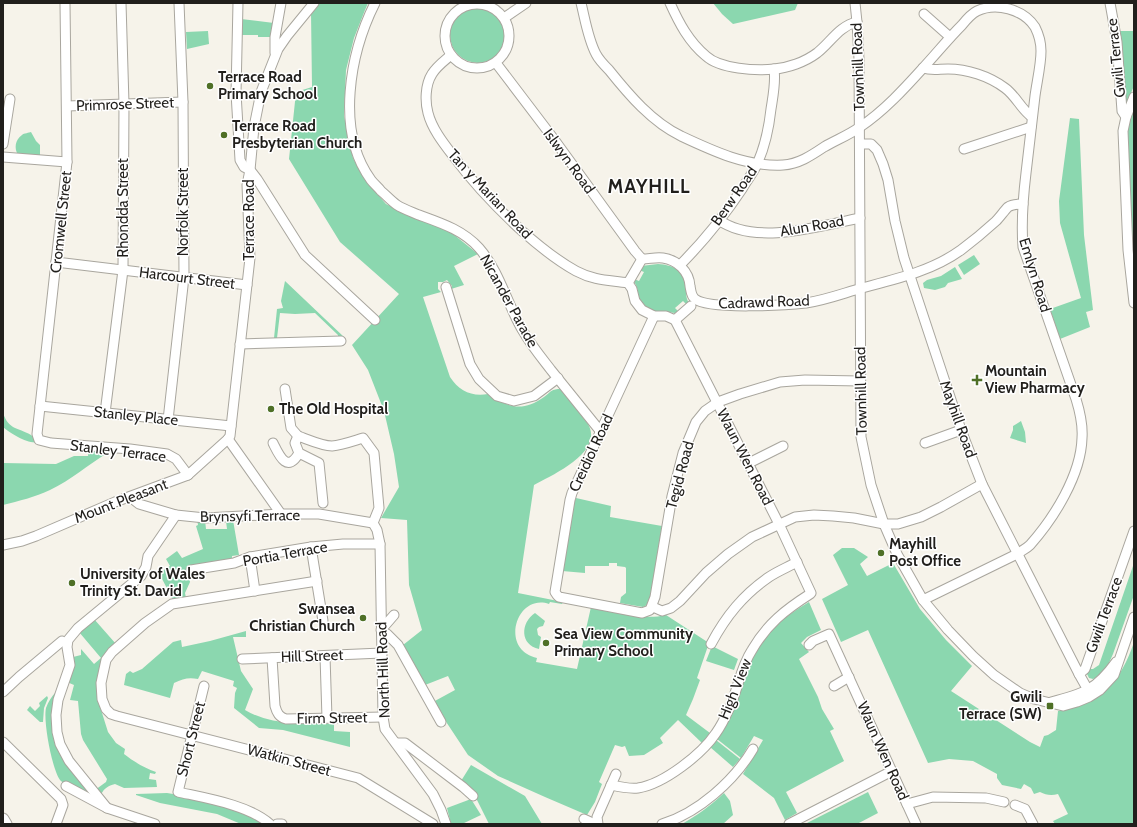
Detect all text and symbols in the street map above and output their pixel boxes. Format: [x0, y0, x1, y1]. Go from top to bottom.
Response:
street label: Gwili Terrace [1103, 17, 1129, 98]
street label: Townhill Road [847, 22, 869, 112]
place label: Terrace Road Primary School [218, 68, 317, 103]
marker: Terrace Road Primary School [205, 81, 215, 91]
street label: Primrose Street [76, 93, 174, 115]
place label: Terrace Road Presbyterian Church [232, 117, 362, 152]
street label: Islwyn Road [539, 125, 599, 197]
marker: Terrace Road Presbyterian Church [219, 130, 229, 140]
street label: Tan y Marian Road [444, 146, 536, 242]
street label: Rhondda Street [114, 158, 132, 258]
street label: Berw Road [707, 163, 761, 229]
street label: Norfolk Street [174, 168, 192, 256]
street label: Cromwell Street [47, 170, 75, 274]
district label: MAYHILL [607, 175, 691, 198]
street label: Terrace Road [240, 179, 258, 261]
street label: Alun Road [779, 212, 845, 240]
street label: Emlyn Road [1015, 236, 1055, 314]
street label: Nicander Parade [476, 251, 542, 351]
street label: Harcourt Street [138, 263, 236, 293]
street label: Cadrawd Road [718, 291, 810, 313]
street label: Townhill Road [851, 347, 871, 435]
place label: Mountain View Pharmacy [985, 362, 1086, 397]
marker: Mountain View Pharmacy [972, 375, 982, 385]
street label: Mayhill Road [936, 378, 980, 460]
place label: The Old Hospital [279, 400, 388, 418]
street label: Stanley Place [93, 403, 179, 429]
marker: The Old Hospital [266, 404, 276, 414]
street label: Waun Wen Road [713, 406, 777, 508]
street label: Creidiol Road [565, 411, 617, 495]
street label: Stanley Terrace [69, 436, 167, 466]
street label: Tegid Road [662, 439, 698, 511]
street label: Mount Pleasant [72, 475, 170, 527]
street label: Brynsyfi Terrace [200, 506, 301, 526]
place label: Mayhill Post Office [889, 535, 961, 570]
street label: Portia Terrace [241, 538, 329, 570]
marker: Mayhill Post Office [876, 548, 886, 558]
place label: University of Wales Trinity St. David [80, 565, 205, 600]
street label: Gwili Terrace [1082, 574, 1126, 655]
marker: University of Wales Trinity St. David [67, 578, 77, 588]
place label: Swansea Christian Church [249, 600, 356, 635]
marker: Swansea Christian Church [358, 613, 368, 623]
street label: North Hill Road [372, 621, 394, 719]
place label: Sea View Community Primary School [554, 625, 694, 660]
marker: Sea View Community Primary School [541, 638, 551, 648]
street label: Hill Street [280, 646, 344, 666]
street label: High View [715, 656, 755, 722]
place label: Gwili Terrace (SW) [959, 688, 1042, 723]
street label: Waun Wen Road [853, 699, 913, 803]
street label: Short Street [173, 700, 209, 778]
marker: Gwili Terrace (SW) [1045, 701, 1055, 711]
street label: Firm Street [296, 708, 368, 728]
street label: Watkin Street [245, 740, 333, 780]

